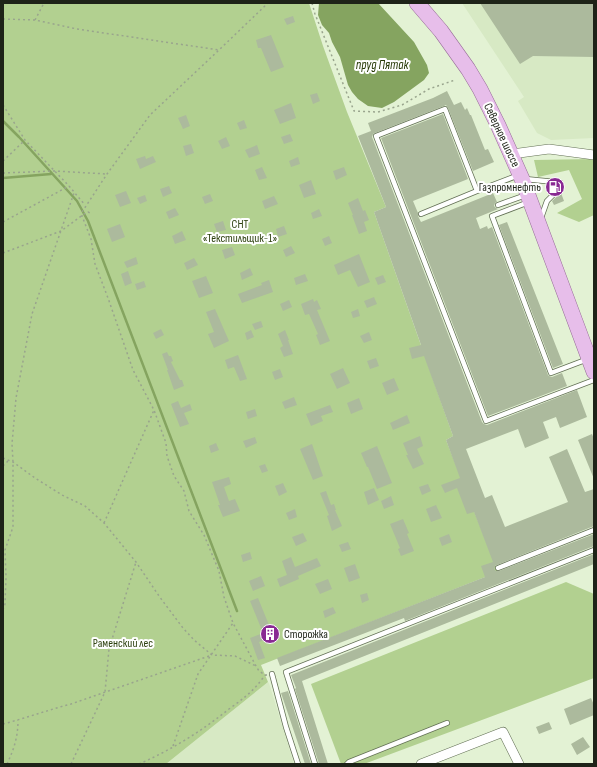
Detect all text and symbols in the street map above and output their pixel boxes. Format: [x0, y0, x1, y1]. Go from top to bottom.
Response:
water label: пруд Пятак [356, 57, 409, 73]
street label: Северное шоссе [480, 101, 523, 170]
fuel station icon: Газпромнефть [544, 176, 566, 198]
place label: Газпромнефть [479, 180, 541, 195]
park label: СНТ «Текстильщик-1» [203, 217, 277, 246]
building icon: Сторожка [259, 623, 281, 645]
place label: Сторожка [284, 627, 328, 642]
park label: Раменский лес [93, 636, 153, 651]

